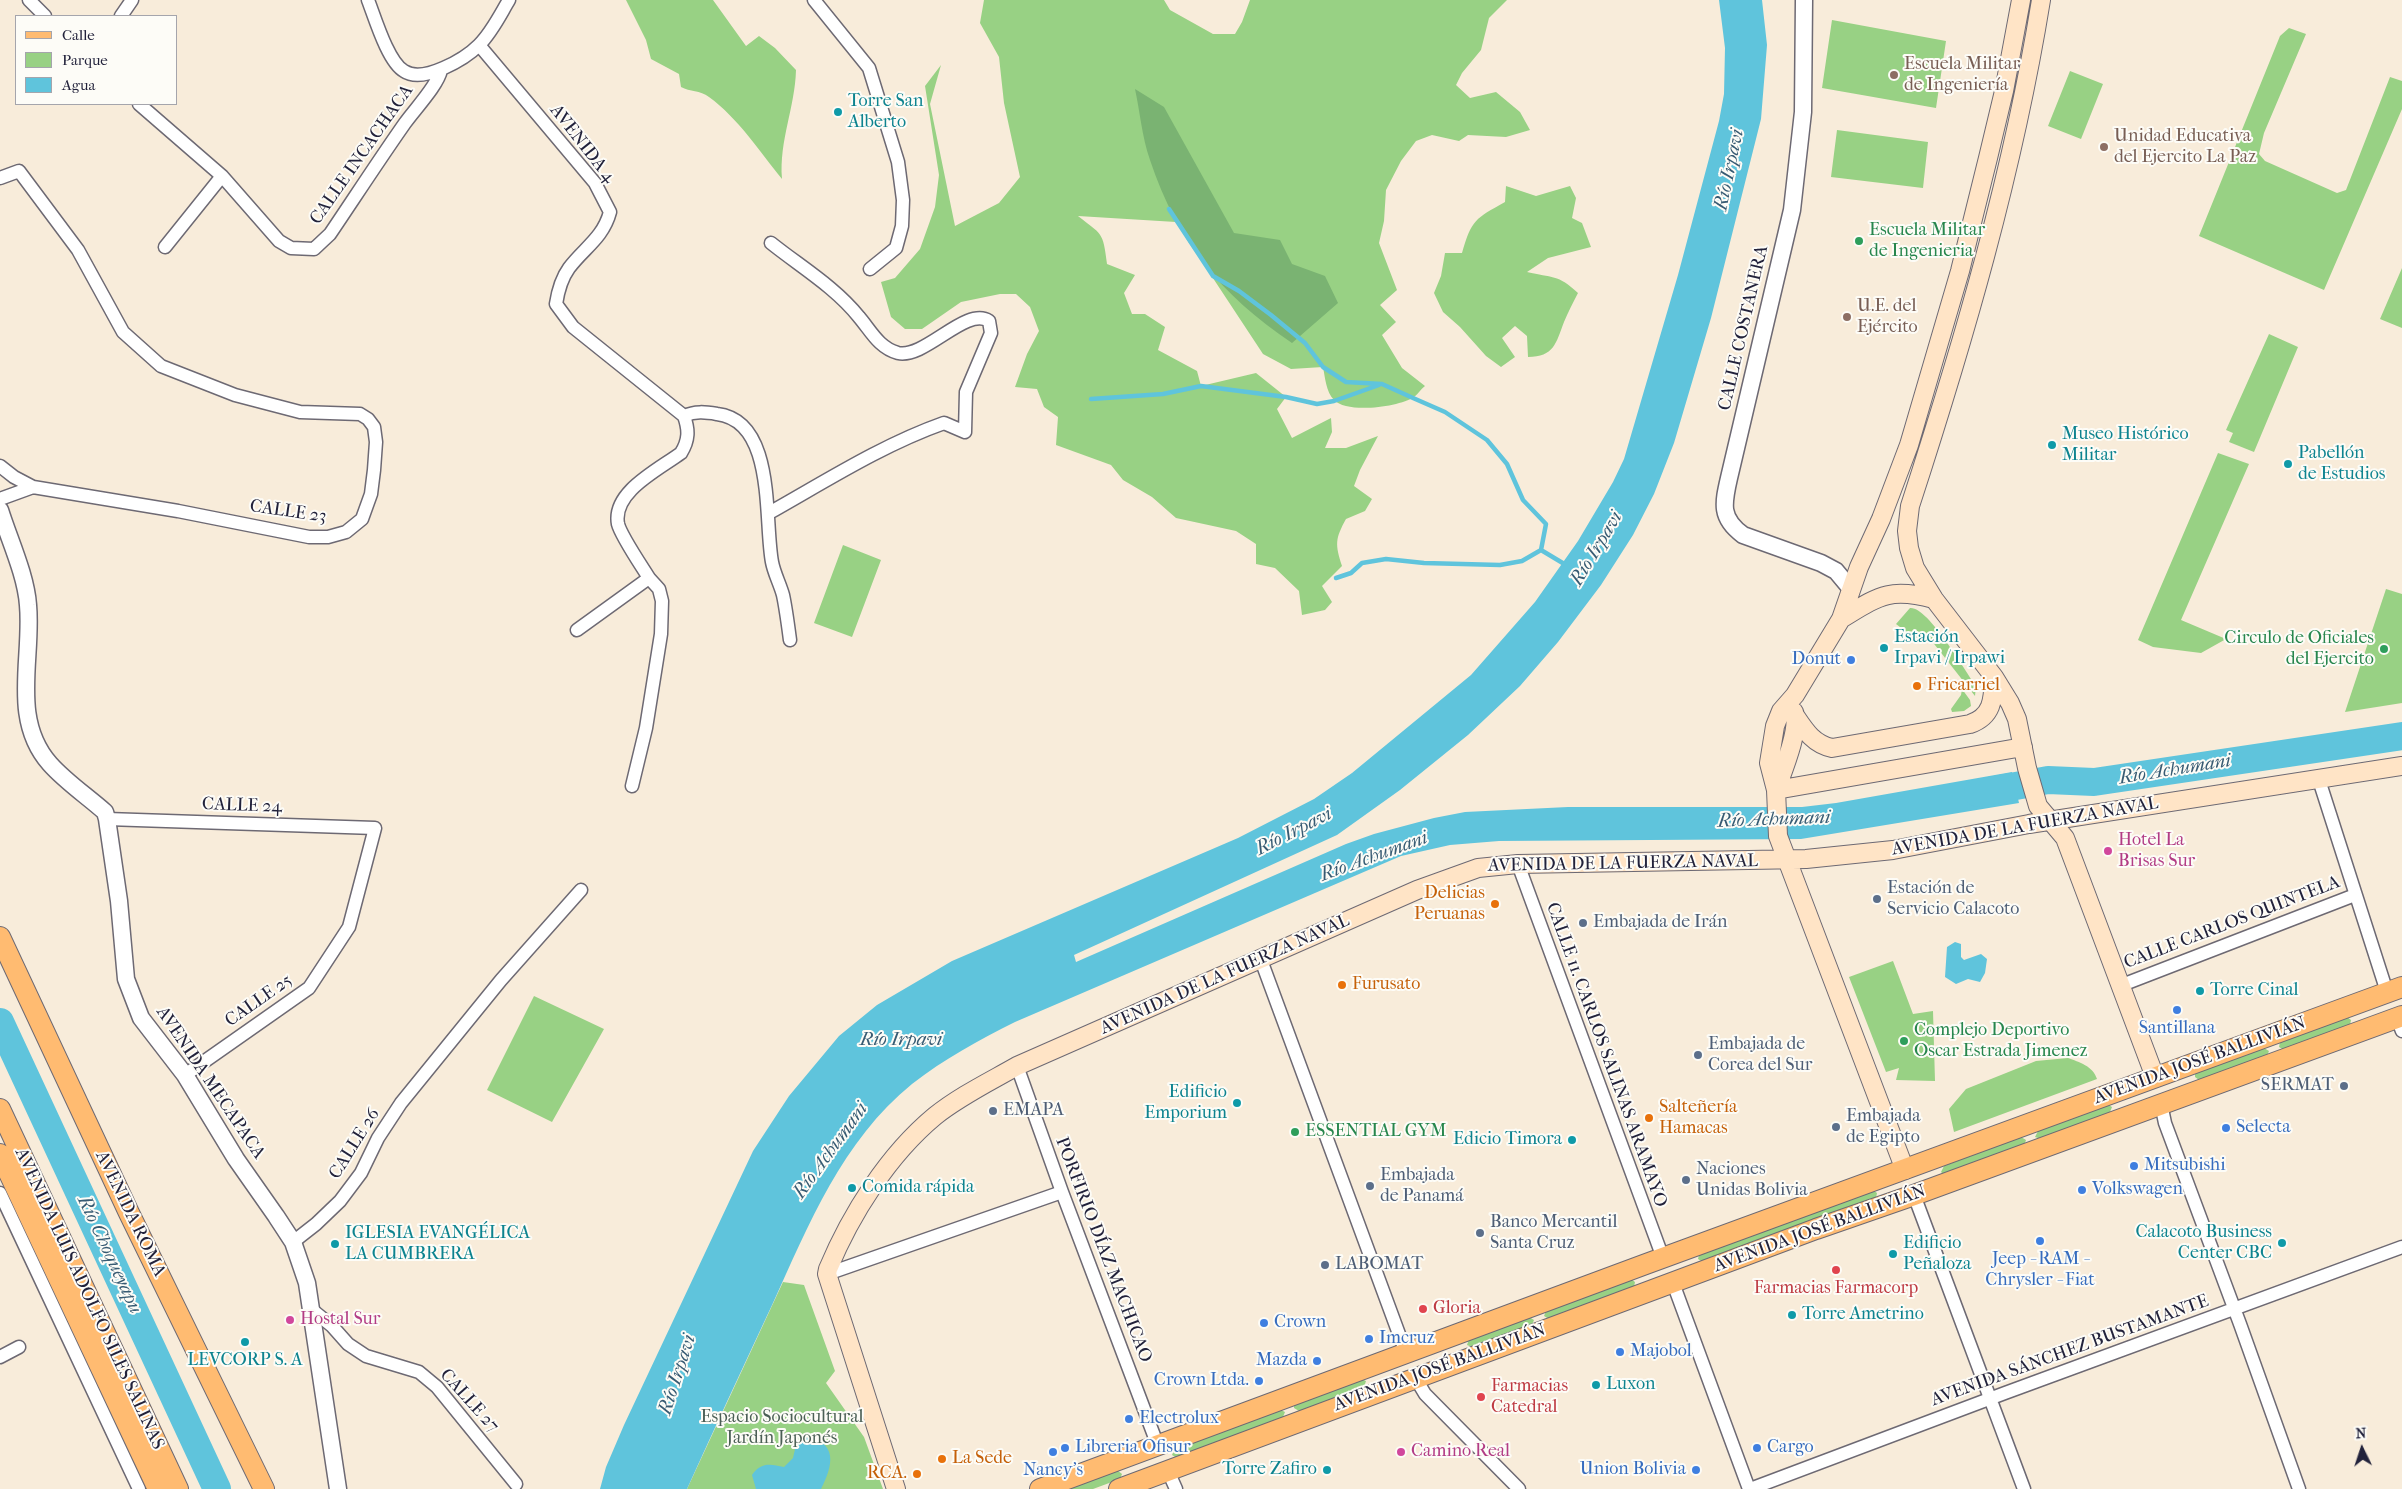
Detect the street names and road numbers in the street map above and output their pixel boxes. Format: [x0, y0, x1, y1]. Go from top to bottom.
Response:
street label: CALLE INCACHACA [306, 81, 418, 229]
street label: AVENIDA 4 [545, 101, 619, 187]
street label: CALLE COSTANERA [1715, 243, 1773, 413]
street label: CALLE 23 [248, 496, 328, 528]
street label: AVENIDA DE LA FUERZA NAVAL [1890, 793, 2160, 861]
street label: CALLE 24 [202, 794, 282, 818]
street label: AVENIDA DE LA FUERZA NAVAL [1488, 851, 1758, 877]
street label: CALLE CARLOS QUINTELA [2121, 872, 2343, 974]
street label: CALLE 11. CARLOS SALINAS ARAMAYO [1541, 900, 1671, 1210]
street label: AVENIDA DE LA FUERZA NAVAL [1097, 910, 1353, 1040]
street label: CALLE 25 [221, 970, 297, 1032]
street label: AVENIDA MECAPACA [151, 1003, 269, 1163]
street label: AVENIDA JOSÉ BALLIVIÁN [2091, 1013, 2309, 1109]
street label: CALLE 26 [325, 1105, 385, 1183]
street label: PORFIRIO DÍAZ MACHICAO [1050, 1134, 1156, 1366]
street label: AVENIDA LUIS ADOLFO SILES SALINAS [9, 1145, 169, 1453]
street label: AVENIDA ROMA [90, 1147, 170, 1281]
street label: AVENIDA JOSÉ BALLIVIÁN [1711, 1181, 1929, 1277]
street label: AVENIDA SÁNCHEZ BUSTAMANTE [1928, 1291, 2212, 1411]
street label: AVENIDA JOSÉ BALLIVIÁN [1331, 1320, 1549, 1416]
street label: CALLE 27 [435, 1365, 503, 1437]

